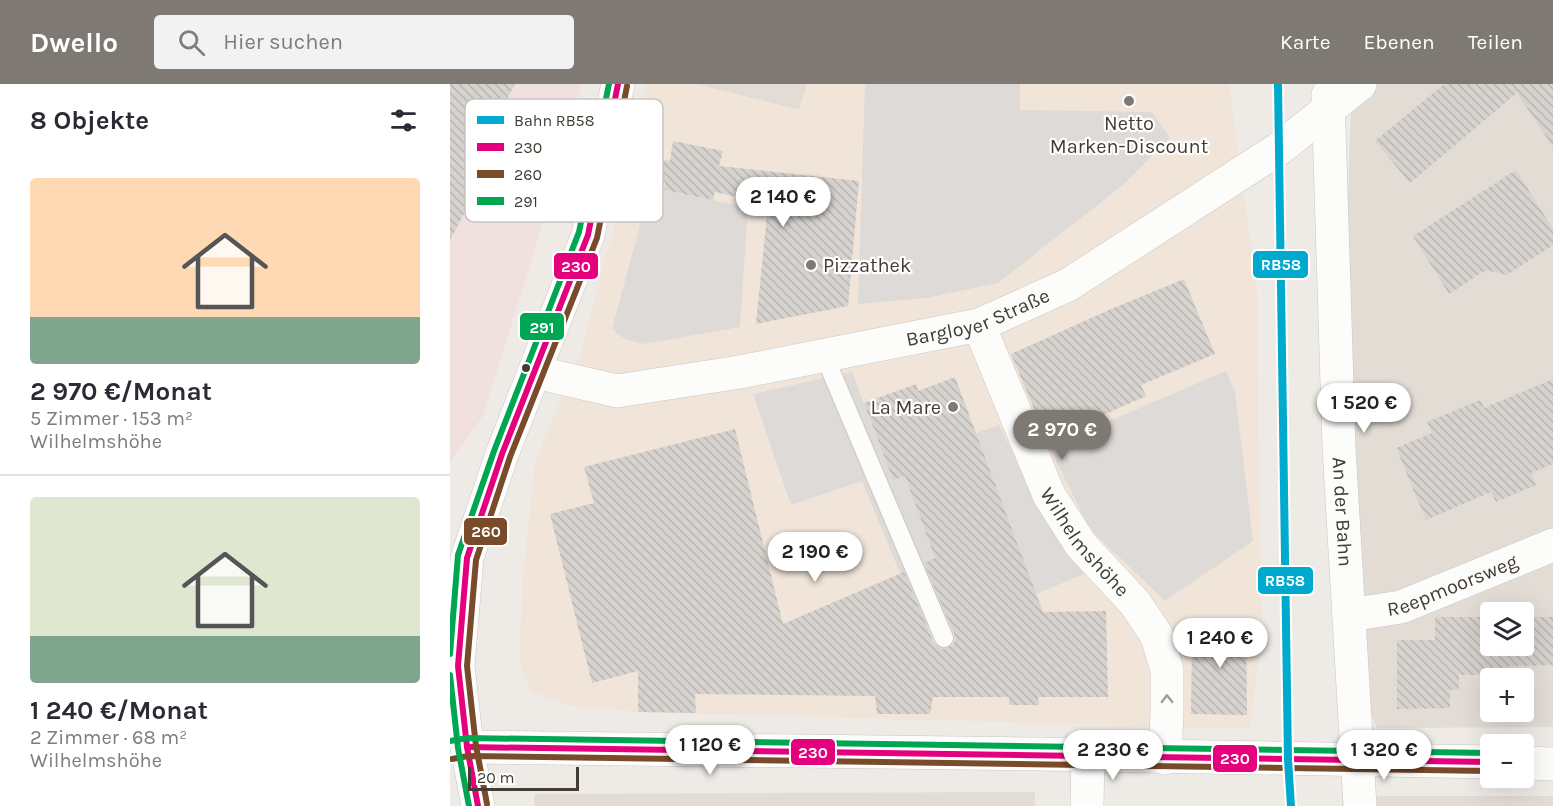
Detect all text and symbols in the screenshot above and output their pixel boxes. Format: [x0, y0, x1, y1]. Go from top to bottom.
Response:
search box [154, 15, 574, 69]
text: Dwello [30, 26, 118, 59]
icon: search [175, 26, 208, 59]
text: Hier suchen [223, 29, 343, 55]
text: Karte [1280, 30, 1331, 54]
text: Ebenen [1364, 30, 1435, 54]
text: Teilen [1468, 30, 1523, 54]
marker: Netto Marken-Discount [1122, 94, 1136, 108]
legend [465, 99, 663, 222]
icon: filters [387, 104, 420, 137]
text: 8 Objekte [30, 105, 149, 136]
text: Bahn RB58 [514, 111, 594, 130]
place label: Netto Marken-Discount [1050, 112, 1209, 158]
text: 230 [514, 138, 542, 157]
text: 260 [514, 165, 542, 184]
pin: 2 140 € [728, 177, 838, 228]
text: 2 140 € [750, 185, 816, 208]
text: 291 [514, 192, 538, 211]
icon: home [171, 217, 279, 325]
line badge: RB58 [1252, 250, 1309, 279]
line badge: 230 [553, 252, 599, 280]
place label: Pizzathek [823, 254, 911, 277]
text: RB58 [1261, 255, 1301, 274]
text: 230 [561, 257, 591, 276]
marker: Pizzathek [804, 258, 818, 272]
street label: Bargloyer Straße [904, 284, 1053, 351]
line badge: 291 [519, 312, 565, 341]
text: 291 [529, 318, 555, 337]
unlabelled marker [520, 362, 532, 374]
text: 2 970 €/Monat [30, 376, 212, 407]
pin: 1 520 € [1309, 383, 1419, 434]
text: 1 520 € [1331, 391, 1397, 414]
place label: La Mare [870, 396, 941, 419]
marker: La Mare [946, 400, 960, 414]
text: 5 Zimmer · 153 m² [30, 407, 193, 430]
pin: 2 970 € [1007, 410, 1117, 461]
text: 2 970 € [1027, 418, 1097, 441]
text: Wilhelmshöhe [30, 430, 162, 453]
street label: An der Bahn [1328, 456, 1357, 567]
street label: Wilhelmshöhe [1035, 483, 1134, 601]
line badge: 260 [463, 517, 508, 546]
text: 260 [471, 522, 501, 541]
pin: 2 190 € [760, 532, 870, 583]
icon: home [171, 536, 279, 644]
text: 2 190 € [782, 540, 848, 563]
street label: Reepmoorsweg [1385, 550, 1521, 621]
line badge: RB58 [1257, 566, 1314, 595]
text: RB58 [1265, 571, 1305, 590]
map controls [1480, 602, 1534, 788]
button: layers [1480, 602, 1534, 656]
pin: 1 240 € [1165, 618, 1275, 669]
text: 1 240 € [1187, 626, 1253, 649]
button: + [1480, 668, 1534, 722]
text: 1 240 €/Monat [30, 695, 208, 726]
one-way arrow [1161, 695, 1173, 704]
pin: 1 120 € [655, 725, 765, 776]
text: 2 Zimmer · 68 m² [30, 726, 187, 749]
pin: 2 230 € [1058, 730, 1168, 781]
pin: 1 320 € [1329, 730, 1439, 781]
text: 1 120 € [679, 733, 741, 756]
button: − [1480, 734, 1534, 788]
line badge: 230 [790, 738, 836, 766]
text: 2 230 € [1077, 738, 1149, 761]
text: 1 320 € [1350, 738, 1418, 761]
text: 230 [798, 743, 828, 762]
line badge: 230 [1212, 744, 1258, 773]
text: Wilhelmshöhe [30, 749, 162, 772]
text: 230 [1220, 749, 1250, 768]
scale bar [468, 764, 579, 792]
text: 20 m [477, 768, 515, 787]

